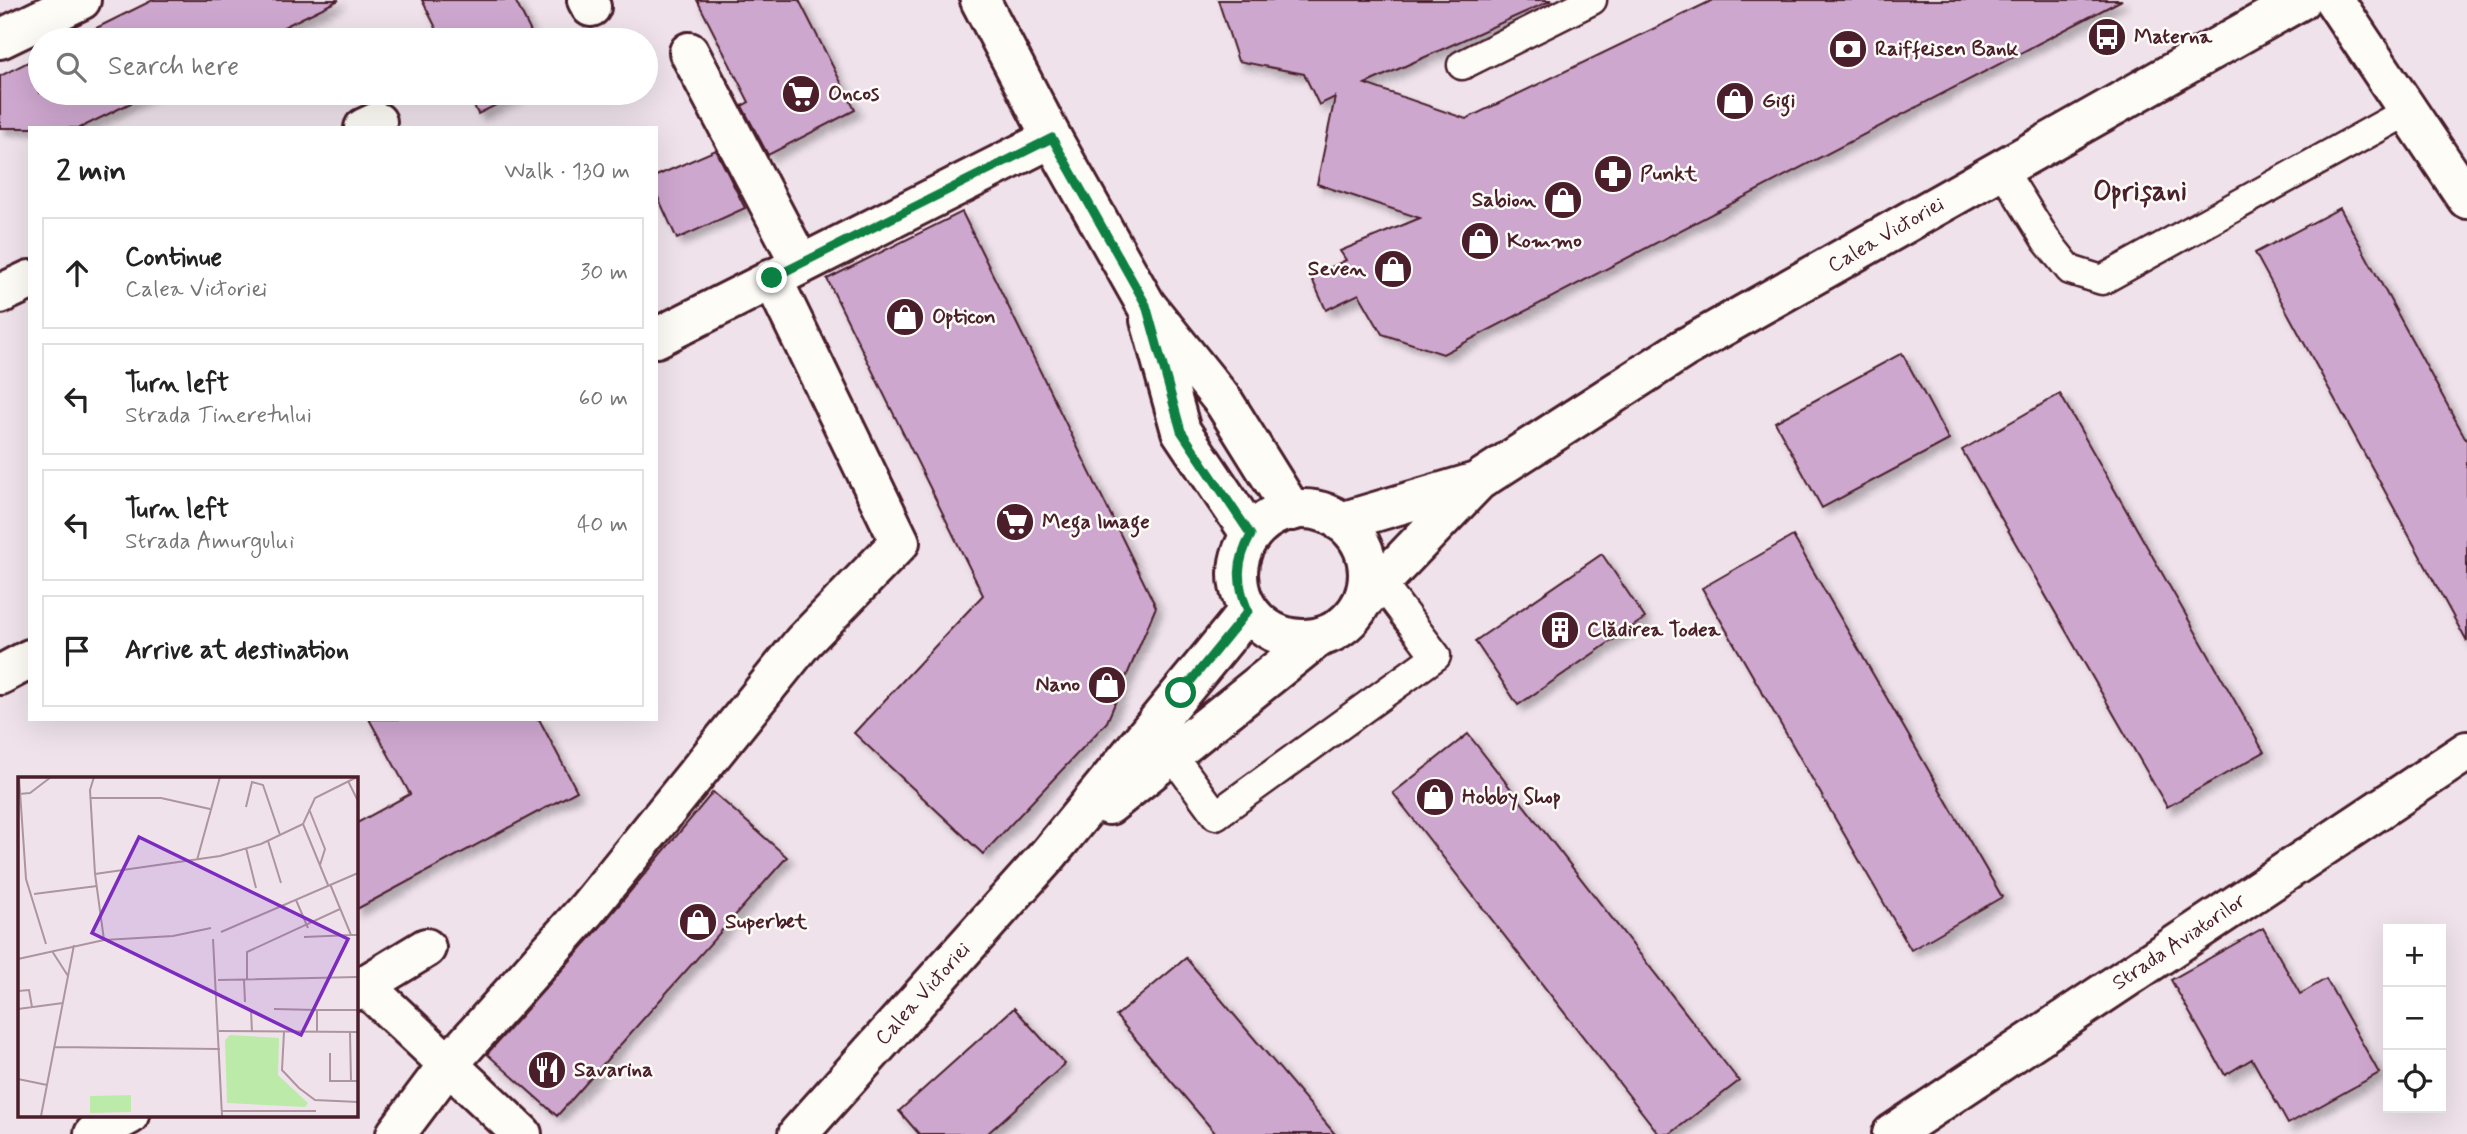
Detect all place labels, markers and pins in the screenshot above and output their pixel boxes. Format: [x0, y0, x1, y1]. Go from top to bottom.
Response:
bus stop icon: Materna [2086, 16, 2128, 58]
place label: Materna [2134, 23, 2213, 51]
bank icon: Raiffeisen Bank [1827, 28, 1869, 70]
place label: Raiffeisen Bank [1875, 35, 2018, 63]
supermarket icon: Oncos [780, 73, 822, 115]
place label: Oncos [828, 80, 880, 108]
shop icon: Gigi [1714, 80, 1756, 122]
place label: Gigi [1762, 87, 1795, 117]
pharmacy icon: Punkt [1592, 153, 1634, 195]
place label: Punkt [1640, 160, 1698, 188]
shop icon: Sabion [1542, 179, 1584, 221]
place label: Sabion [1472, 186, 1537, 214]
shop icon: Kommo [1459, 220, 1501, 262]
place label: Kommo [1507, 227, 1582, 255]
shop icon: Seven [1372, 248, 1414, 290]
place label: Seven [1308, 255, 1367, 283]
shop icon: Opticon [884, 296, 926, 338]
place label: Opticon [932, 303, 996, 331]
supermarket icon: Mega Image [994, 501, 1036, 543]
place label: Mega Image [1042, 508, 1150, 538]
building icon: Clădirea Todea [1539, 609, 1581, 651]
place label: Clădirea Todea [1587, 616, 1722, 644]
shop icon: Nano [1086, 664, 1128, 706]
place label: Nano [1035, 671, 1080, 699]
shop icon: Hobby Shop [1414, 776, 1456, 818]
place label: Hobby Shop [1462, 783, 1561, 811]
shop icon: Superbet [677, 901, 719, 943]
place label: Superbet [725, 908, 808, 936]
restaurant icon: Savarina [526, 1049, 568, 1091]
place label: Savarina [574, 1056, 653, 1084]

